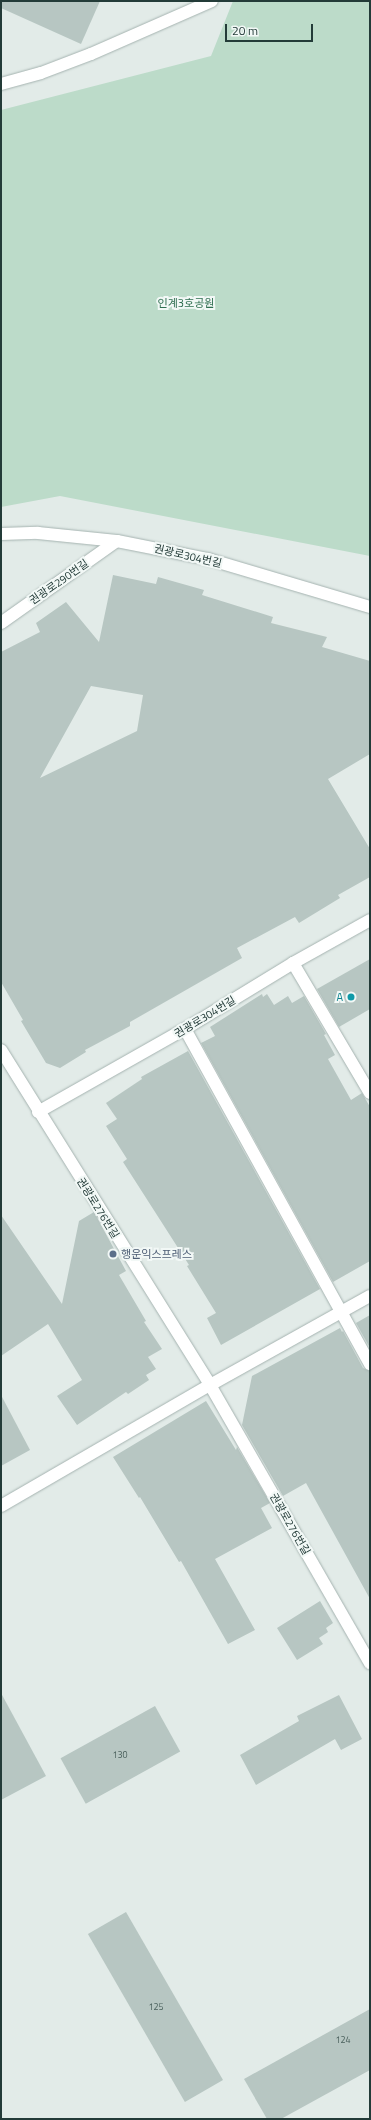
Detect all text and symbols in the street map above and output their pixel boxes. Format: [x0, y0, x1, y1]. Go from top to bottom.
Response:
scale bar [227, 16, 315, 42]
text: 20 m [232, 21, 258, 40]
park label: 인계3호공원 [158, 296, 214, 310]
street label: 권광로304번길 [153, 542, 223, 570]
street label: 권광로290번길 [27, 557, 91, 607]
place label: A [336, 990, 343, 1004]
marker: A [346, 992, 356, 1002]
street label: 권광로304번길 [172, 994, 238, 1040]
street label: 권광로276번길 [74, 1175, 122, 1241]
place label: 행운익스프레스 [121, 1247, 192, 1261]
marker: 행운익스프레스 [108, 1249, 118, 1259]
street label: 권광로276번길 [267, 1491, 313, 1557]
house number: 130 [112, 1750, 128, 1760]
house number: 125 [148, 2002, 164, 2012]
house number: 124 [335, 2035, 351, 2045]

